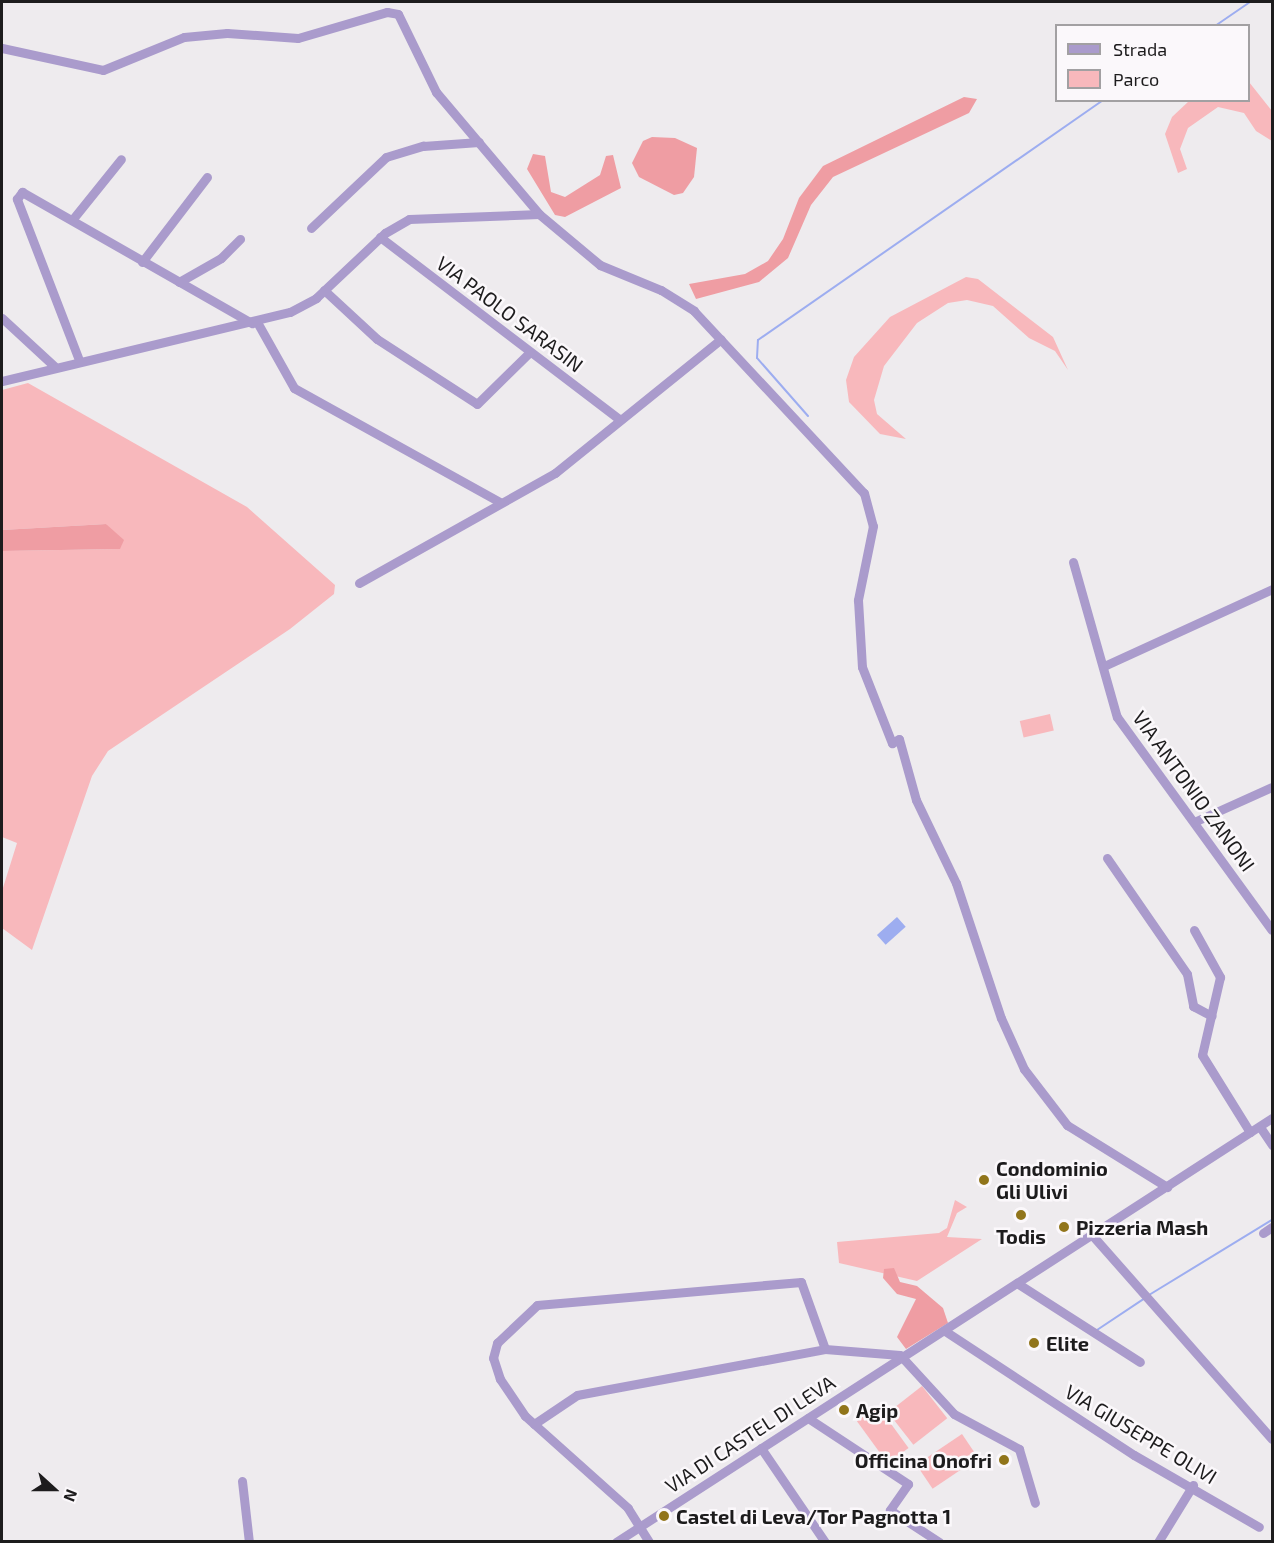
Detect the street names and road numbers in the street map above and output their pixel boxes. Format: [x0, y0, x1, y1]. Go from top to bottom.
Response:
street label: VIA PAOLO SARASIN [432, 251, 588, 377]
street label: VIA ANTONIO ZANONI [1127, 706, 1261, 876]
street label: VIA DI CASTEL DI LEVA [660, 1370, 840, 1498]
street label: VIA GIUSEPPE OLIVI [1060, 1379, 1222, 1489]

